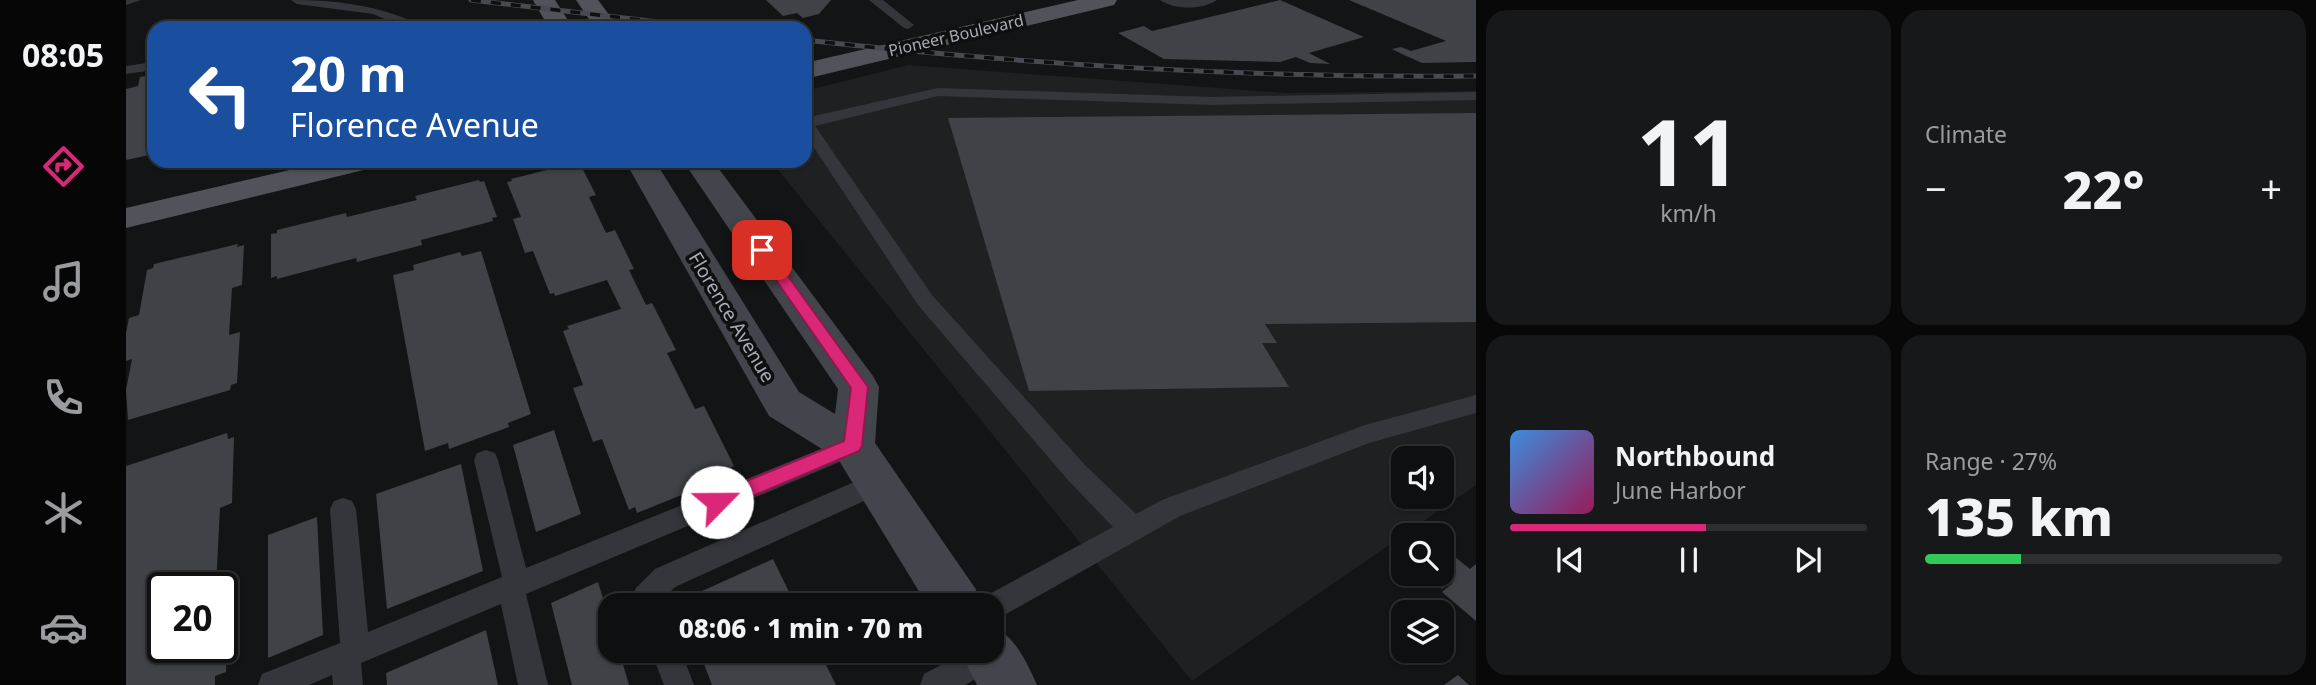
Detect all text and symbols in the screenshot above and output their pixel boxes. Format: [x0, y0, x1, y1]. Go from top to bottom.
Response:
street label: Pioneer Boulevard [886, 9, 1026, 61]
text: 08:05 [22, 33, 104, 76]
text: 20 m [290, 40, 407, 106]
icon: left [175, 49, 266, 140]
text: 11 [1636, 89, 1741, 213]
text: Florence Avenue [290, 103, 539, 146]
text: Climate [1925, 118, 2007, 150]
icon: directions [39, 142, 88, 191]
text: 22° [2062, 153, 2145, 224]
text: − [1925, 162, 1947, 214]
text: + [2260, 162, 2282, 214]
text: km/h [1660, 197, 1717, 229]
pin [732, 220, 792, 280]
icon: arrive [743, 231, 781, 269]
street label: Florence Avenue [683, 247, 781, 387]
icon: music [39, 257, 88, 306]
icon: phone [39, 373, 88, 422]
text: Northbound [1615, 438, 1775, 474]
text: Range · 27% [1925, 445, 2057, 477]
map controls [1391, 446, 1454, 663]
button: sound [1391, 446, 1454, 509]
position arrow [680, 465, 754, 539]
text: June Harbor [1615, 474, 1746, 506]
text: 135 km [1925, 480, 2113, 551]
icon: climate [39, 488, 88, 537]
button: search [1391, 523, 1454, 586]
icon: previous [1551, 541, 1589, 579]
icon: pause [1670, 541, 1708, 579]
icon: next [1789, 541, 1827, 579]
speed limit sign: 20 [147, 572, 238, 663]
button: layers [1391, 600, 1454, 663]
icon: car [39, 603, 88, 652]
text: 08:06 · 1 min · 70 m [679, 610, 923, 646]

